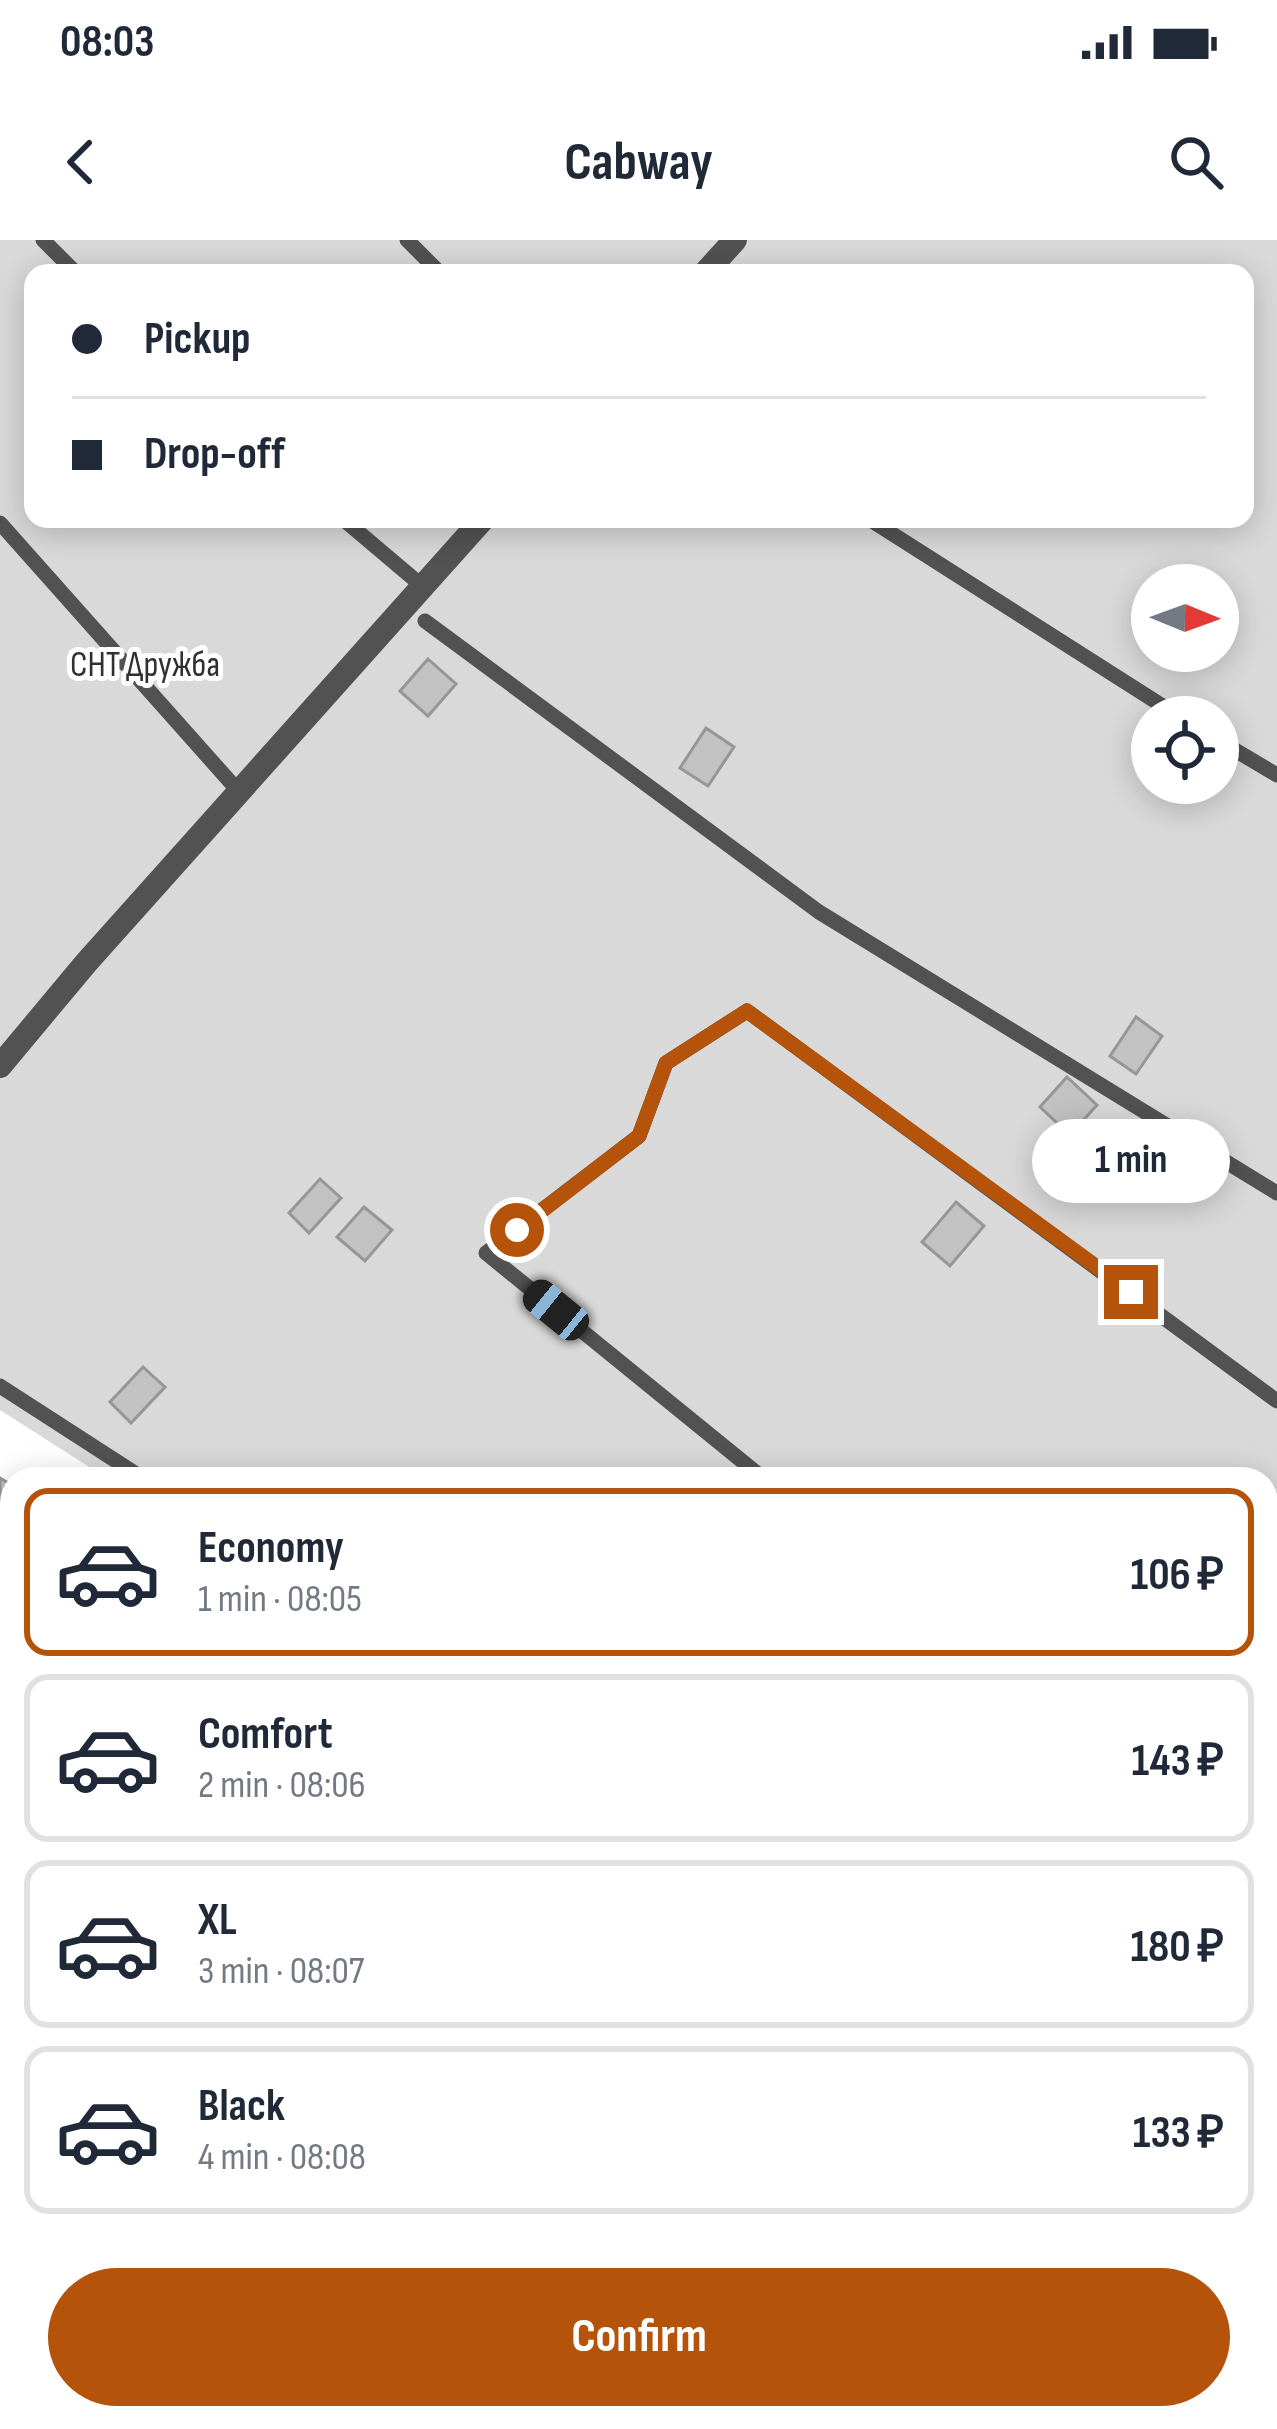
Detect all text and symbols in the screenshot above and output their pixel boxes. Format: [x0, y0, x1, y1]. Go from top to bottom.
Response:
text: 08:03 [60, 15, 154, 70]
icon: back [48, 129, 114, 195]
icon: search [1163, 129, 1229, 195]
text: Cabway [564, 130, 713, 195]
text: Pickup [144, 312, 251, 367]
text: Drop-off [144, 427, 285, 482]
north arrow [1131, 564, 1239, 672]
map controls [1131, 564, 1239, 804]
park label: СНТ Дружба [70, 644, 220, 687]
button: locate [1131, 696, 1239, 804]
callout: 1 min [1032, 1118, 1230, 1202]
text: 1 min [1095, 1137, 1167, 1184]
route start [490, 1203, 544, 1257]
route end [1104, 1265, 1158, 1319]
car [517, 1273, 595, 1347]
icon: car [54, 1518, 162, 1626]
text: Economy [198, 1521, 344, 1576]
text: 106 ₽ [1131, 1548, 1224, 1603]
text: 1 min · 08:05 [198, 1576, 362, 1623]
icon: car [54, 1704, 162, 1812]
text: Comfort [198, 1707, 333, 1762]
text: 143 ₽ [1132, 1734, 1224, 1789]
text: 2 min · 08:06 [198, 1762, 366, 1809]
icon: car [54, 1890, 162, 1998]
text: XL [198, 1893, 237, 1948]
text: 180 ₽ [1130, 1920, 1224, 1975]
text: 3 min · 08:07 [198, 1948, 364, 1995]
icon: car [54, 2076, 162, 2184]
text: Black [198, 2079, 285, 2134]
text: 133 ₽ [1133, 2106, 1224, 2161]
text: 4 min · 08:08 [198, 2134, 366, 2181]
button: Confirm [48, 2268, 1230, 2406]

